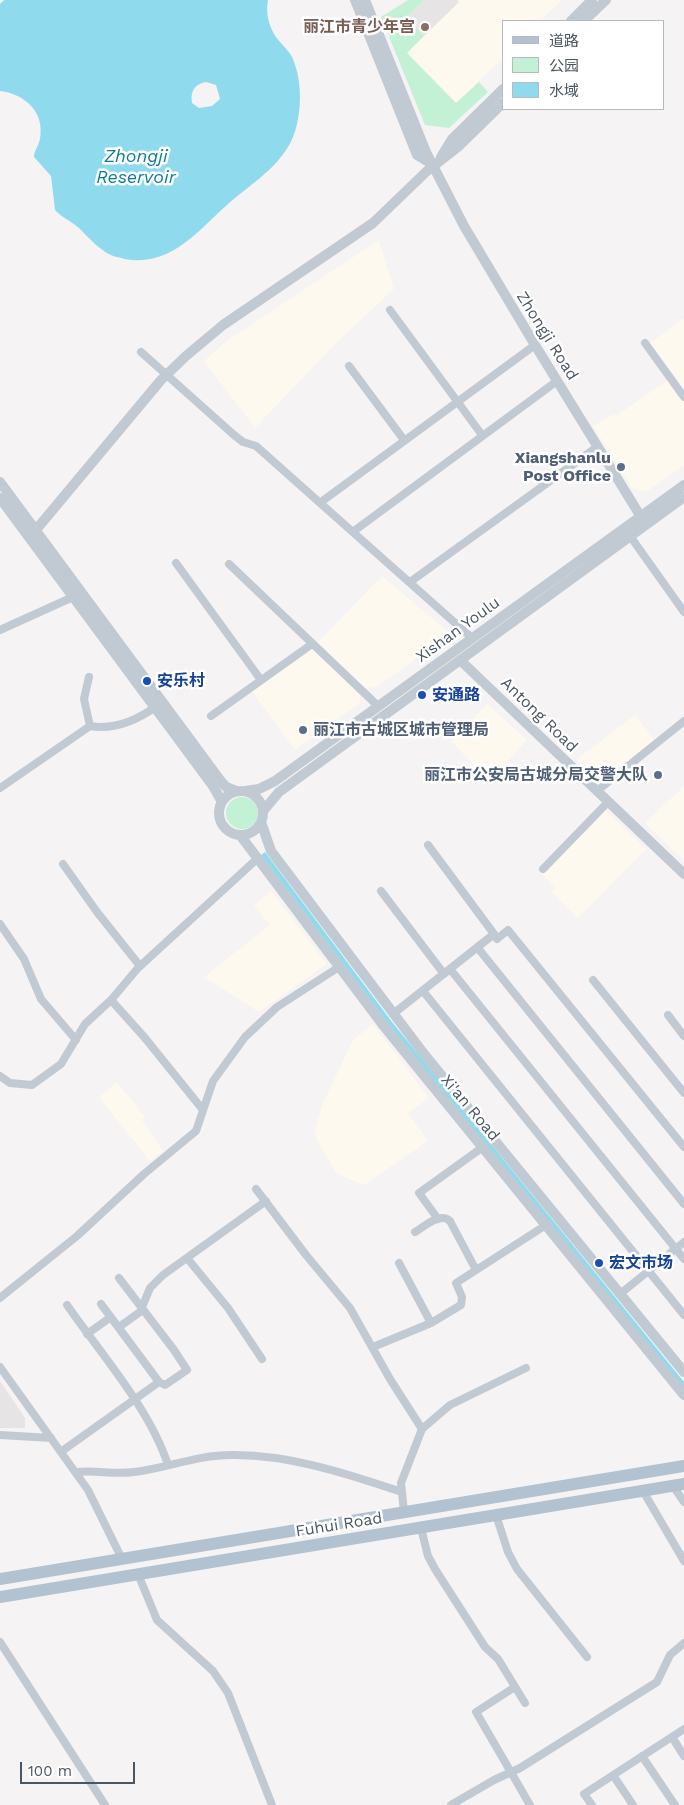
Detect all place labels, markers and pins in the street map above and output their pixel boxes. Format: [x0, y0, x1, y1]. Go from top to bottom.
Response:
place label: 丽江市青少年宫 [303, 17, 415, 37]
marker: 丽江市青少年宫 [419, 21, 431, 33]
place label: Xiangshanlu Post Office [515, 448, 611, 486]
marker: Xiangshanlu Post Office [615, 461, 627, 473]
place label: 安乐村 [157, 671, 205, 691]
marker: 安乐村 [141, 675, 153, 687]
place label: 安通路 [432, 685, 480, 705]
marker: 安通路 [416, 689, 428, 701]
place label: 丽江市古城区城市管理局 [313, 720, 489, 740]
marker: 丽江市古城区城市管理局 [297, 724, 309, 736]
place label: 丽江市公安局古城分局交警大队 [424, 765, 648, 785]
marker: 丽江市公安局古城分局交警大队 [652, 769, 664, 781]
place label: 宏文市场 [609, 1253, 673, 1273]
marker: 宏文市场 [593, 1257, 605, 1269]

